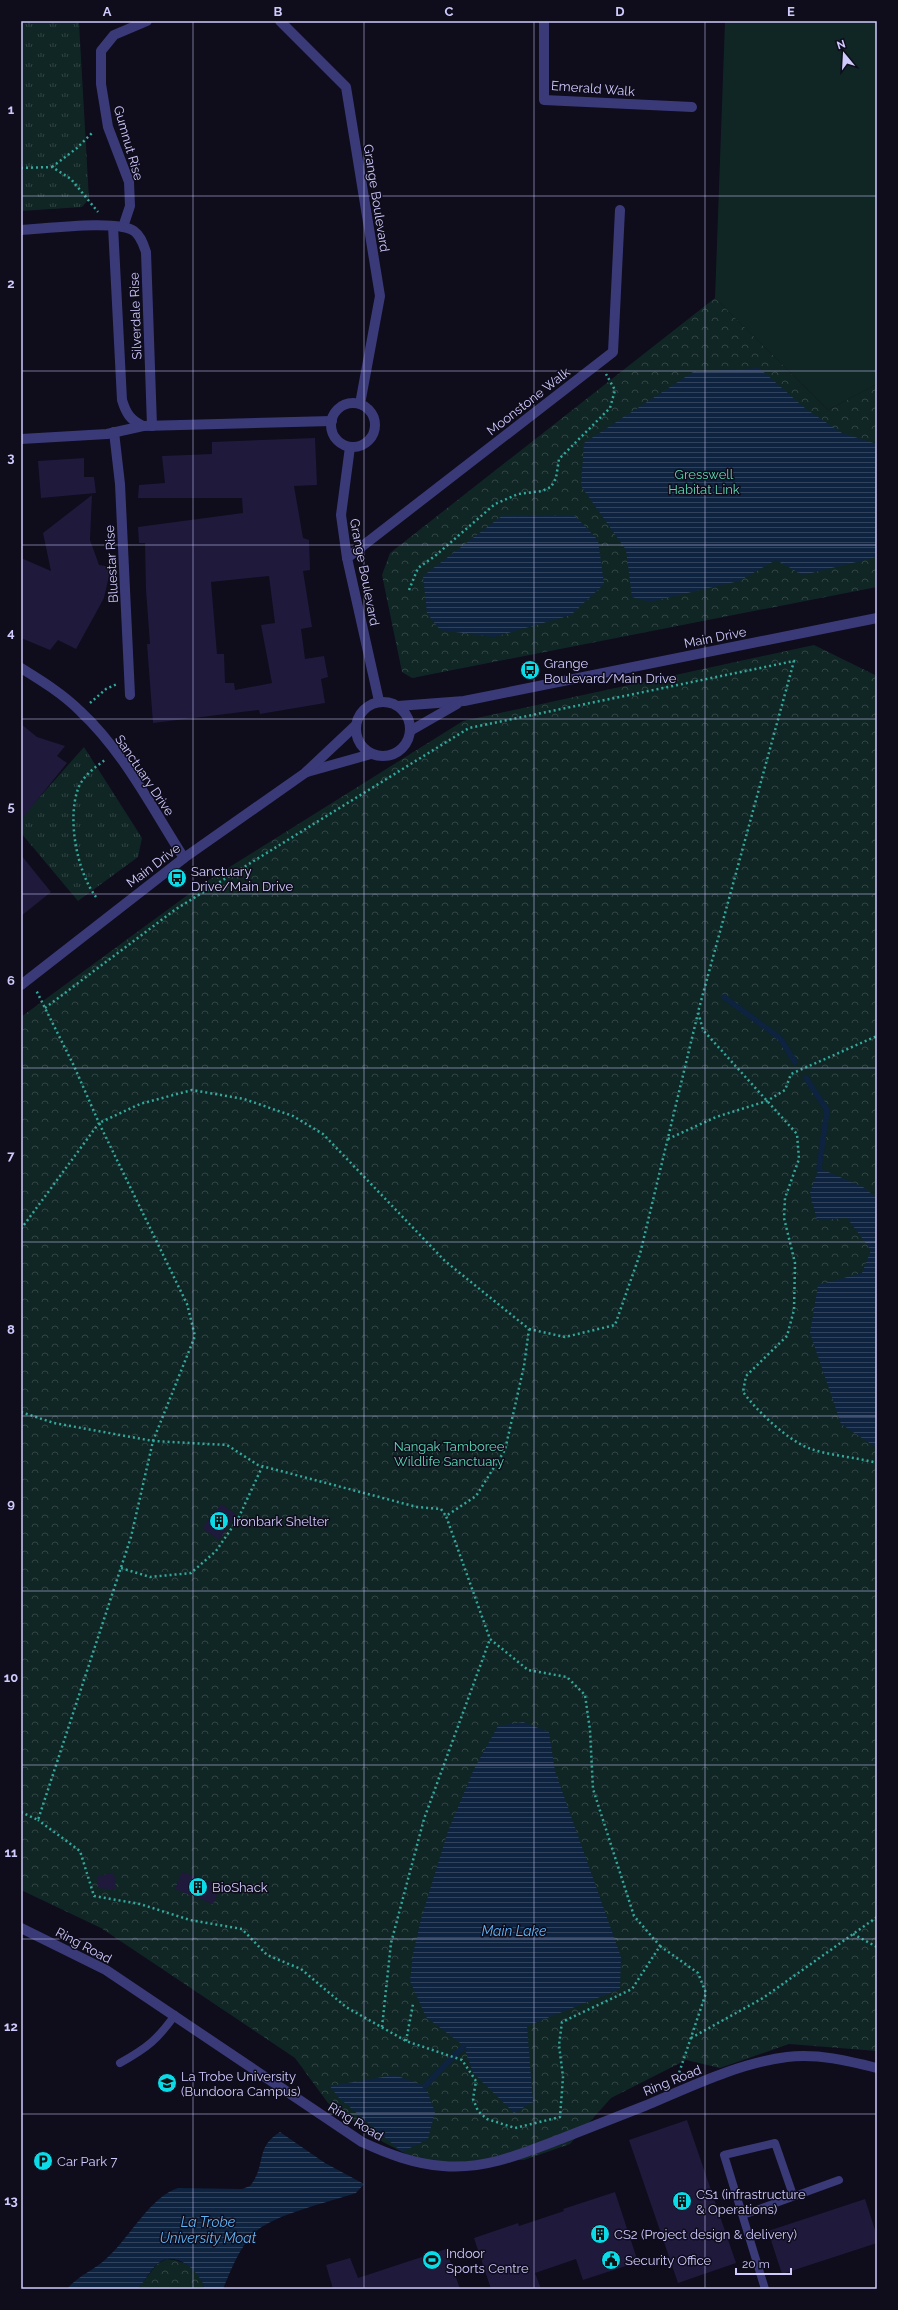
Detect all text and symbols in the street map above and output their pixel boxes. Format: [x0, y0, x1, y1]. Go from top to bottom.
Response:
text: A [103, 4, 112, 19]
text: B [274, 4, 283, 19]
text: C [445, 4, 454, 19]
text: D [615, 4, 625, 19]
text: E [787, 4, 795, 19]
north arrow [824, 34, 864, 74]
text: N [835, 37, 847, 52]
street label: Emerald Walk [551, 78, 635, 99]
text: 1 [8, 102, 15, 117]
street label: Gumnut Rise [111, 104, 146, 183]
street label: Grange Boulevard [361, 143, 392, 253]
street label: Silverdale Rise [126, 272, 145, 360]
text: 2 [7, 276, 15, 291]
street label: Moonstone Walk [484, 364, 573, 438]
text: 3 [7, 450, 15, 465]
park label: Gresswell Habitat Link [668, 467, 740, 497]
street label: Grange Boulevard [347, 517, 382, 627]
street label: Bluestar Rise [102, 524, 121, 603]
street label: Main Drive [683, 624, 748, 651]
text: 4 [7, 625, 15, 640]
place label: Grange Boulevard/Main Drive [544, 656, 677, 686]
bus stop icon: Grange Boulevard/Main Drive [519, 659, 541, 681]
street label: Sanctuary Drive [112, 732, 177, 819]
text: 5 [7, 799, 15, 814]
street label: Main Drive [124, 840, 183, 890]
place label: Sanctuary Drive/Main Drive [191, 864, 293, 894]
bus stop icon: Sanctuary Drive/Main Drive [166, 867, 188, 889]
text: 6 [7, 973, 15, 988]
text: 7 [7, 1148, 15, 1163]
text: 8 [7, 1322, 15, 1337]
park label: Nangak Tamboree Wildlife Sanctuary [394, 1439, 505, 1469]
text: 9 [7, 1496, 15, 1511]
building icon: Ironbark Shelter [208, 1510, 230, 1532]
place label: Ironbark Shelter [233, 1514, 329, 1529]
text: 10 [4, 1670, 18, 1685]
text: 11 [5, 1845, 18, 1860]
building icon: BioShack [187, 1876, 209, 1898]
place label: BioShack [212, 1880, 268, 1895]
water label: Main Lake [481, 1923, 547, 1939]
street label: Ring Road [53, 1924, 114, 1966]
text: 12 [4, 2019, 18, 2034]
street label: Ring Road [641, 2062, 703, 2099]
place label: La Trobe University (Bundoora Campus) [181, 2069, 300, 2099]
school or university icon: La Trobe University (Bundoora Campus) [156, 2072, 178, 2094]
street label: Ring Road [326, 2099, 386, 2144]
parking icon: Car Park 7 [32, 2150, 54, 2172]
place label: Car Park 7 [57, 2154, 117, 2169]
place label: CS1 (infrastructure & Operations) [696, 2187, 806, 2217]
building icon: CS1 (infrastructure & Operations) [671, 2190, 693, 2212]
text: 13 [4, 2193, 18, 2208]
water label: La Trobe University Moat [160, 2214, 257, 2246]
building icon: CS2 (Project design & delivery) [589, 2223, 611, 2245]
place label: CS2 (Project design & delivery) [614, 2227, 797, 2242]
place label: Indoor Sports Centre [446, 2246, 529, 2276]
sports icon: Indoor Sports Centre [421, 2249, 443, 2271]
public building icon: Security Office [600, 2249, 622, 2271]
scale bar [736, 2250, 791, 2276]
place label: Security Office [625, 2253, 712, 2268]
text: 20 m [742, 2257, 770, 2271]

